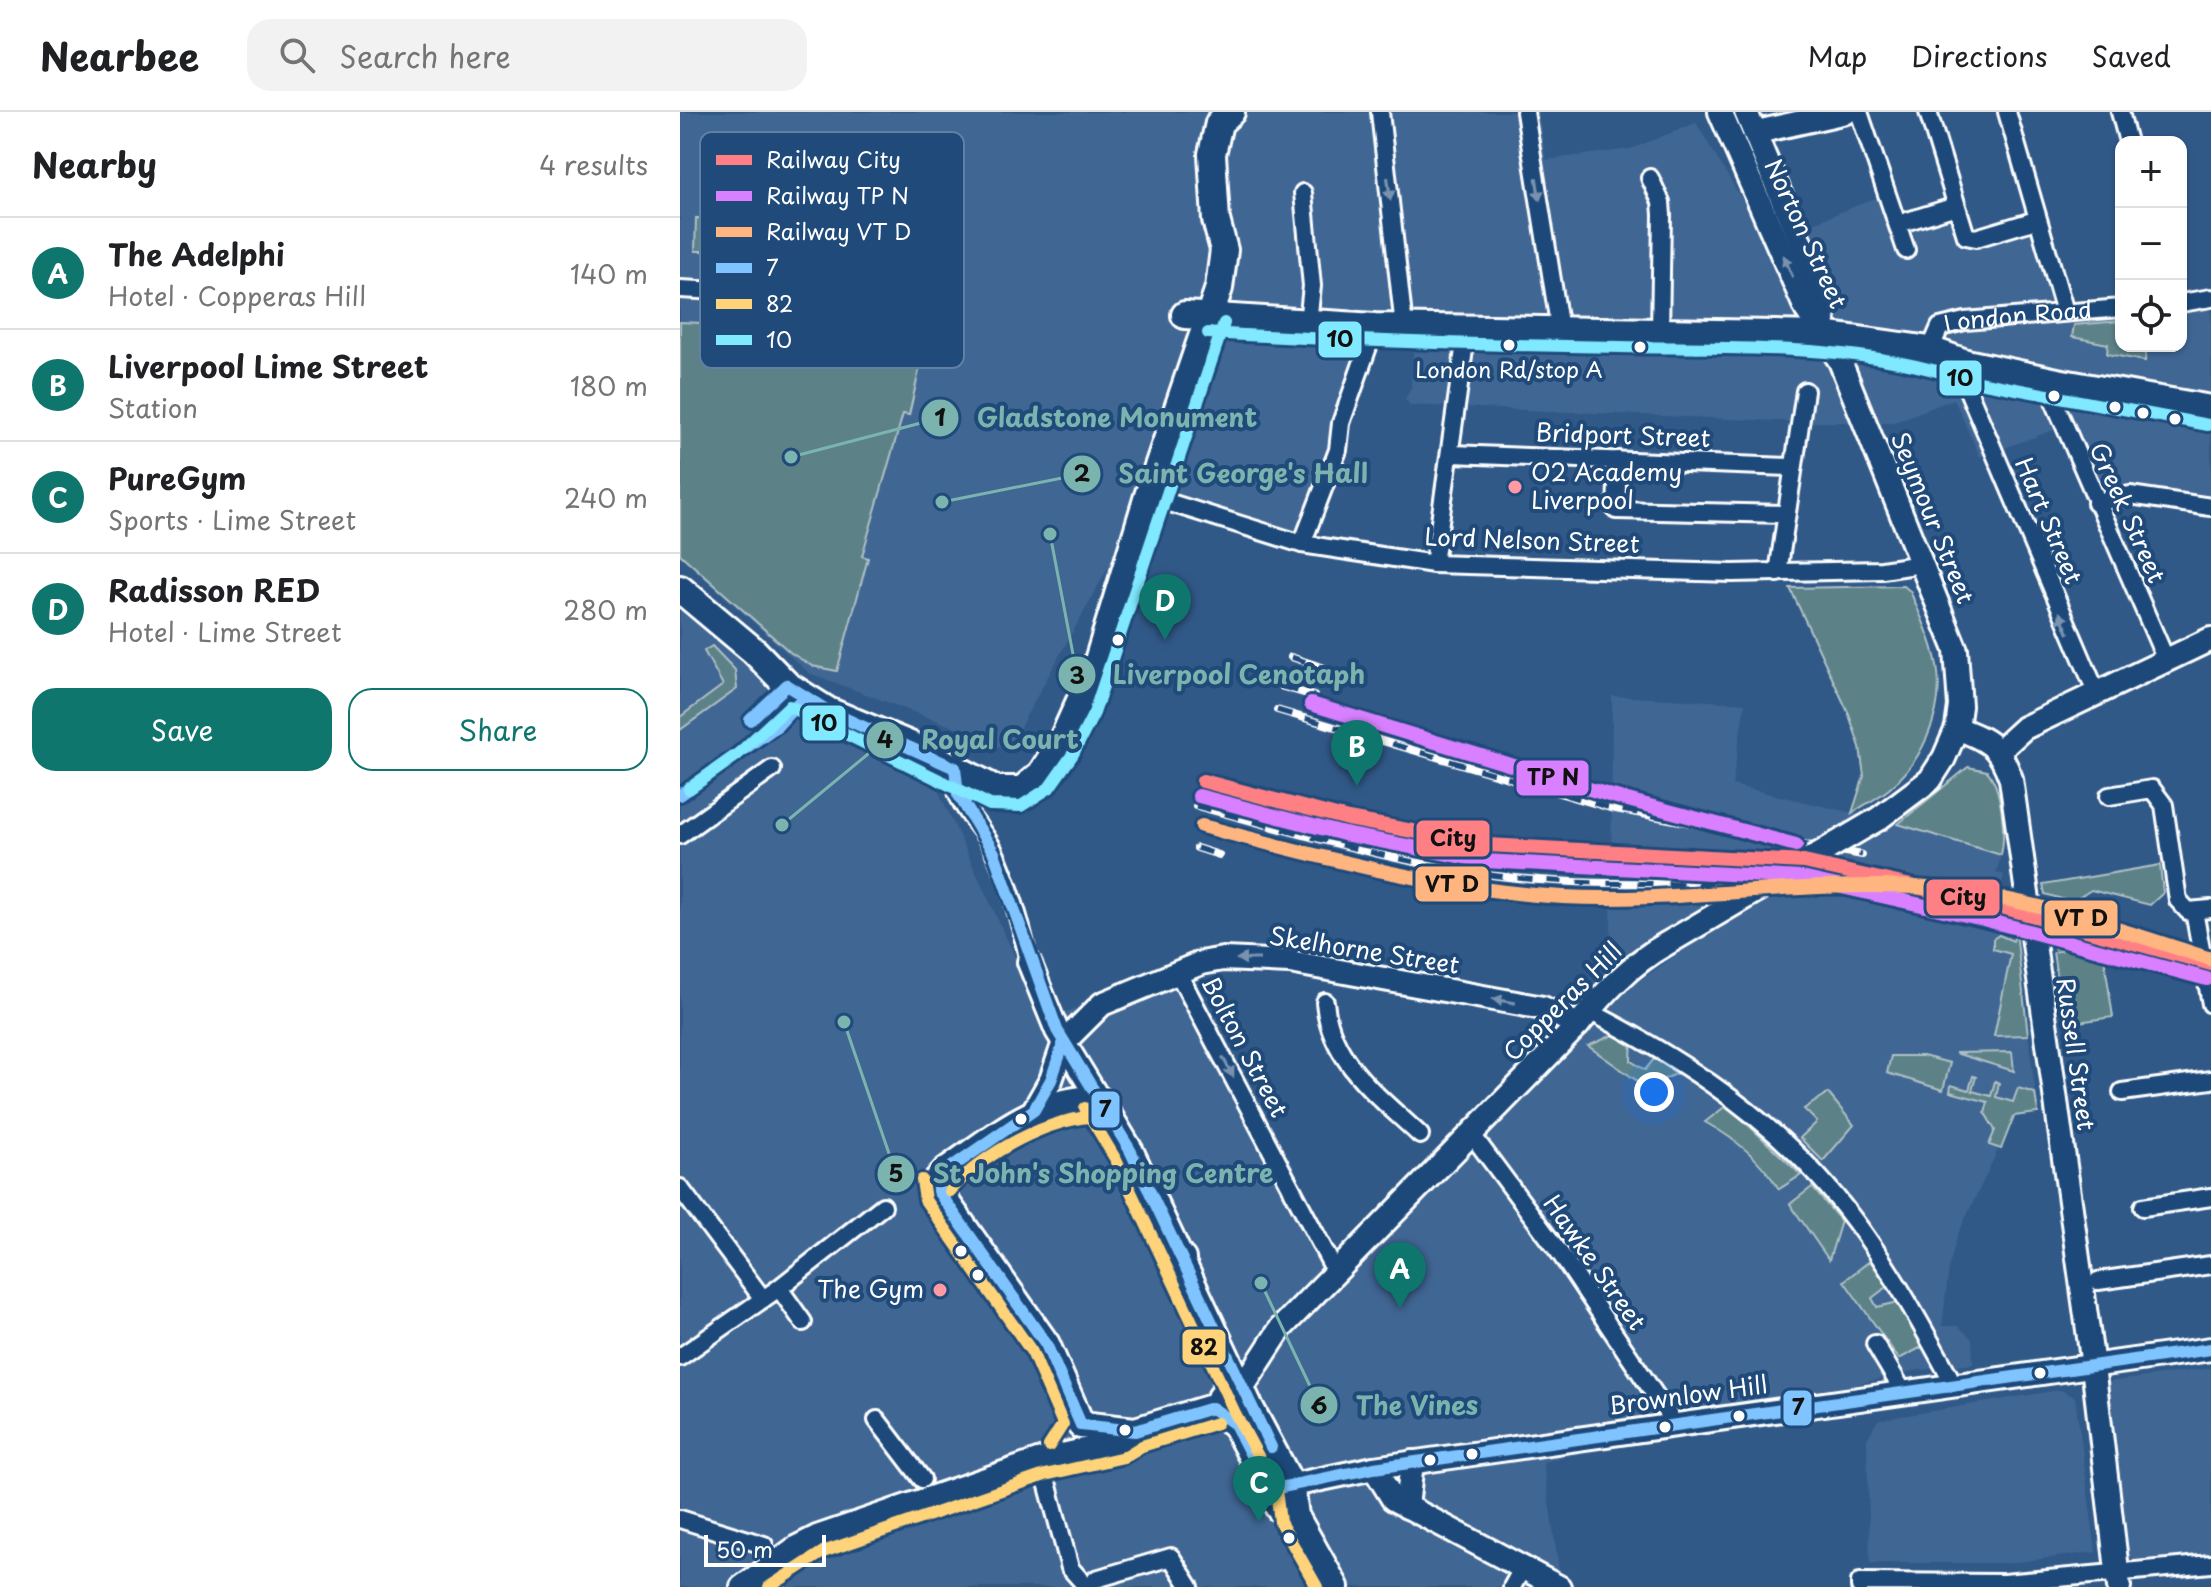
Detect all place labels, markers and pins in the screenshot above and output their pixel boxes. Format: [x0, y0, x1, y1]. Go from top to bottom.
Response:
marker: London Rd/stop A [1501, 337, 1517, 353]
unlabelled marker [1632, 339, 1648, 355]
place label: London Rd/stop A [1415, 352, 1603, 385]
unlabelled marker [2046, 388, 2062, 404]
callout: Gladstone Monument [920, 393, 1273, 443]
unlabelled marker [2107, 399, 2123, 415]
unlabelled marker [2135, 405, 2151, 421]
unlabelled marker [2167, 411, 2183, 427]
callout: Saint George's Hall [1062, 449, 1385, 499]
place label: O2 Academy Liverpool [1531, 453, 1682, 517]
marker: O2 Academy Liverpool [1506, 478, 1524, 496]
pin: D [1139, 574, 1191, 640]
unlabelled marker [1110, 632, 1126, 648]
callout: Liverpool Cenotaph [1057, 650, 1382, 700]
callout: Royal Court [865, 715, 1095, 765]
pin: B [1331, 720, 1383, 786]
unlabelled marker [1013, 1111, 1029, 1127]
callout: St John's Shopping Centre [876, 1149, 1291, 1199]
pin: A [1374, 1242, 1426, 1308]
unlabelled marker [953, 1243, 969, 1259]
unlabelled marker [970, 1267, 986, 1283]
place label: The Gym [817, 1270, 924, 1306]
marker: The Gym [931, 1281, 949, 1299]
unlabelled marker [2032, 1365, 2048, 1381]
callout: The Vines [1299, 1380, 1495, 1430]
unlabelled marker [1731, 1408, 1747, 1424]
unlabelled marker [1657, 1419, 1673, 1435]
unlabelled marker [1117, 1422, 1133, 1438]
unlabelled marker [1464, 1446, 1480, 1462]
unlabelled marker [1422, 1452, 1438, 1468]
pin: C [1233, 1456, 1285, 1522]
unlabelled marker [1281, 1530, 1297, 1546]

